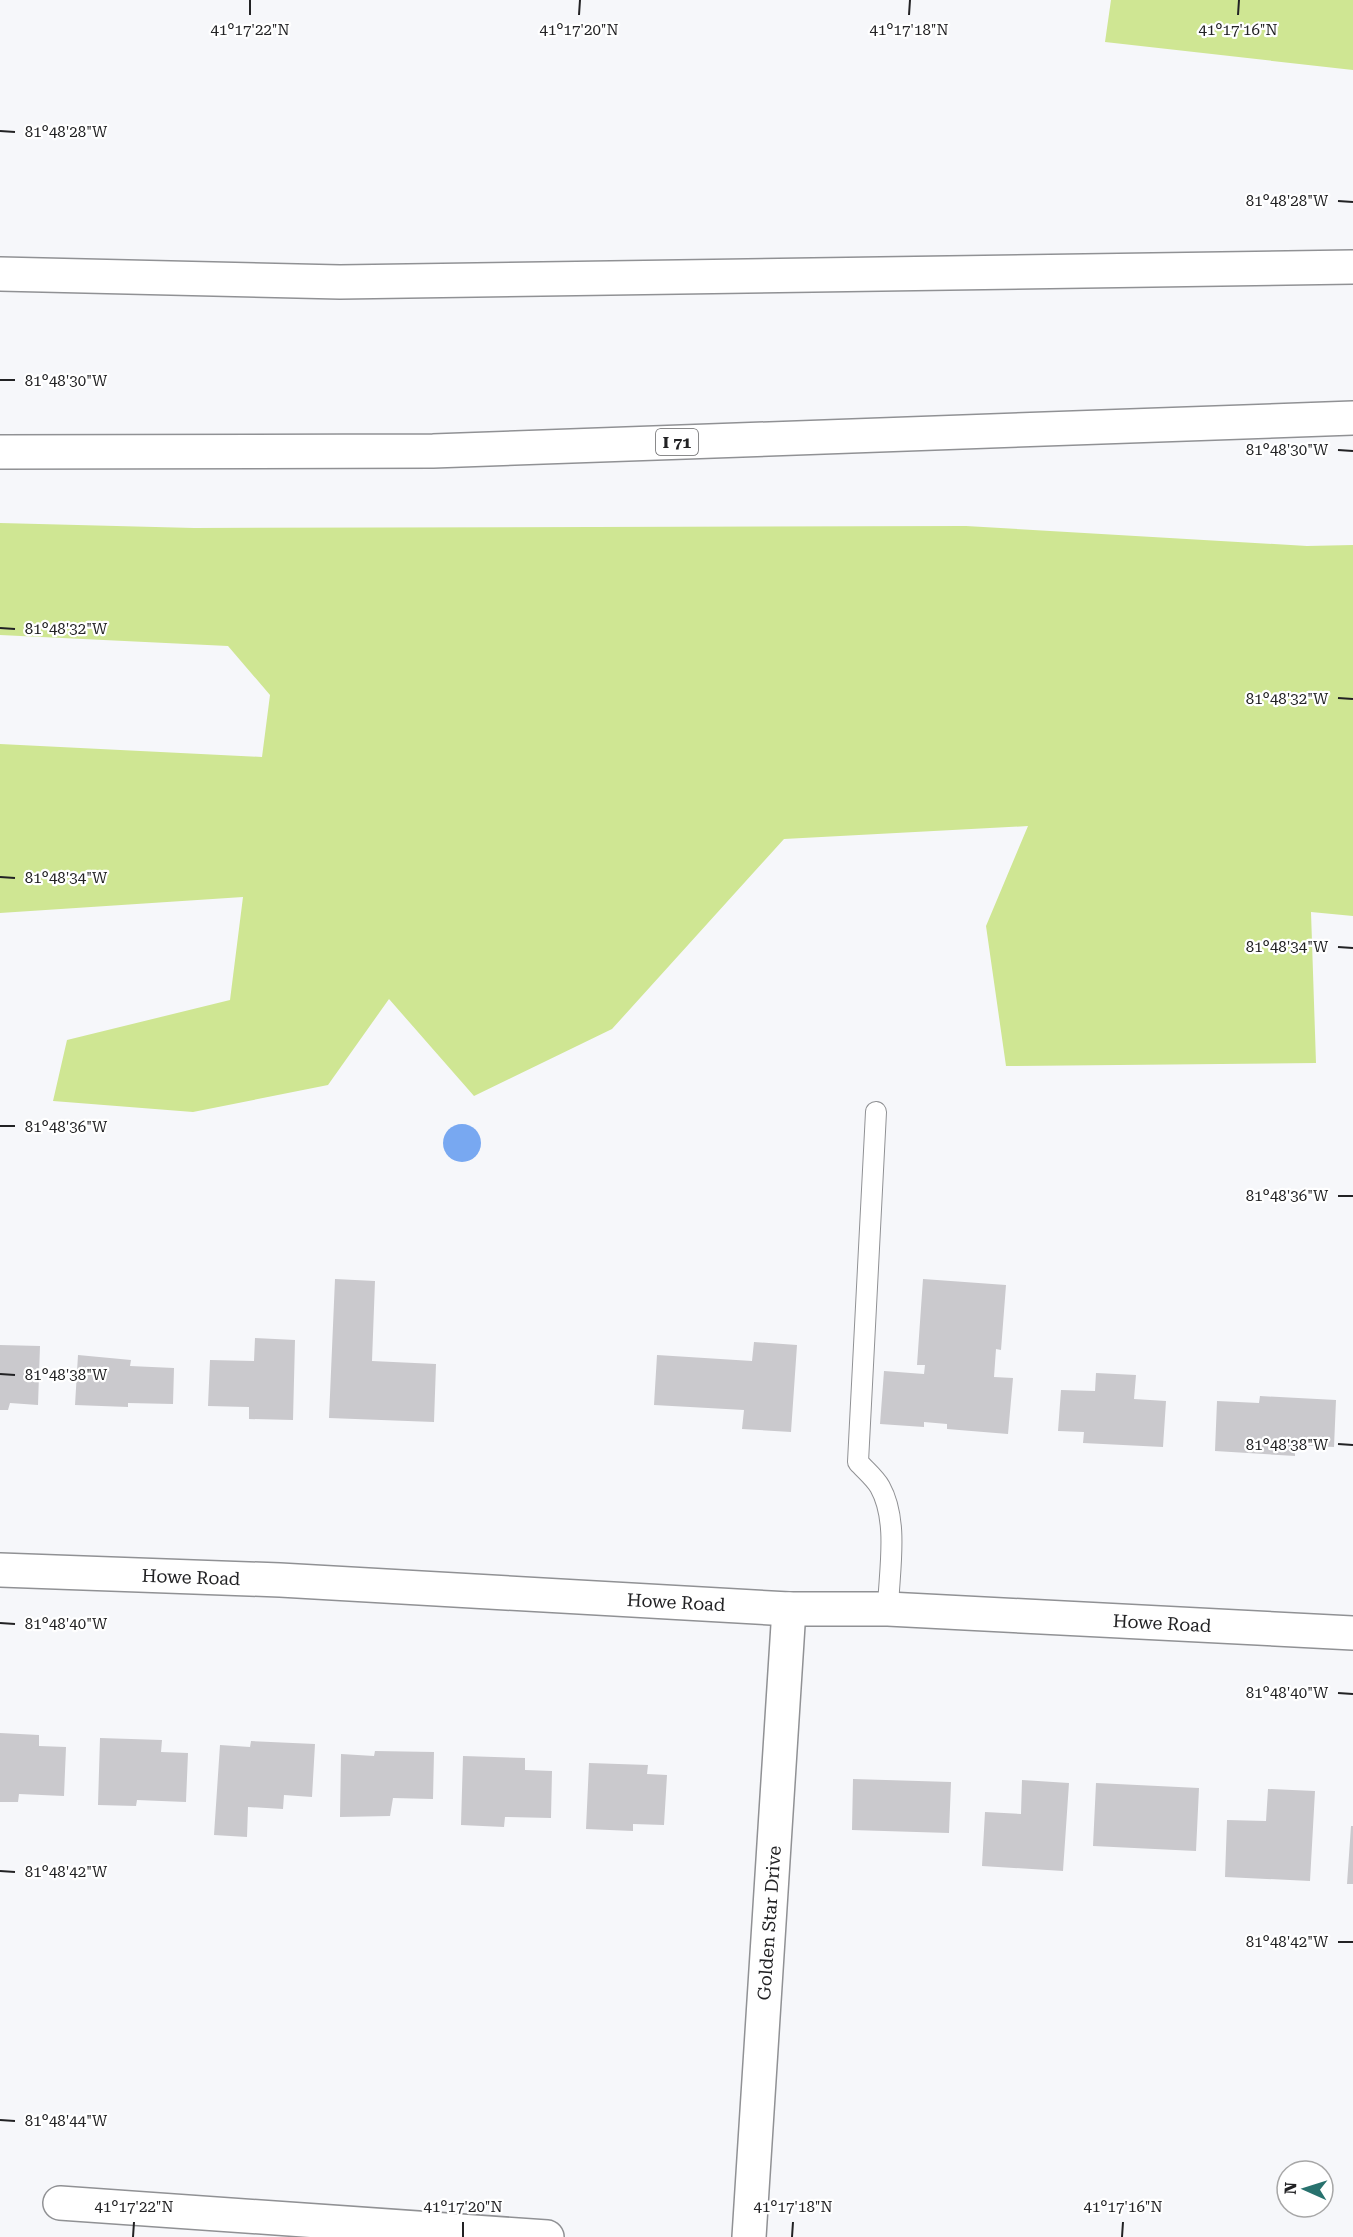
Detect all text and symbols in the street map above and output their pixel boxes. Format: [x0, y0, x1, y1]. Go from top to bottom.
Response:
text: 41°17'22"N [210, 21, 290, 39]
text: 41°17'20"N [539, 21, 619, 39]
text: 41°17'18"N [869, 21, 949, 39]
text: 41°17'16"N [1198, 21, 1278, 39]
text: 81°48'28"W [25, 123, 108, 141]
text: 81°48'28"W [1246, 192, 1329, 210]
text: 81°48'30"W [25, 372, 108, 390]
road number: I 71 [656, 429, 698, 455]
text: 81°48'30"W [1246, 441, 1329, 459]
text: 81°48'32"W [25, 620, 108, 638]
text: 81°48'32"W [1246, 690, 1329, 708]
text: 81°48'34"W [25, 869, 108, 887]
text: 81°48'34"W [1246, 938, 1329, 956]
text: 81°48'36"W [25, 1118, 108, 1136]
text: 81°48'36"W [1246, 1187, 1329, 1205]
text: 81°48'38"W [25, 1366, 108, 1384]
text: 81°48'38"W [1246, 1436, 1329, 1454]
street label: Howe Road [141, 1565, 241, 1589]
street label: Howe Road [626, 1589, 726, 1615]
street label: Howe Road [1112, 1610, 1212, 1636]
text: 81°48'40"W [25, 1615, 108, 1633]
text: 81°48'40"W [1246, 1684, 1329, 1702]
street label: Golden Star Drive [753, 1845, 785, 2001]
text: 81°48'42"W [25, 1863, 108, 1881]
text: 81°48'42"W [1246, 1933, 1329, 1951]
text: 81°48'44"W [25, 2112, 108, 2130]
north arrow [1275, 2159, 1335, 2219]
text: N [1281, 2182, 1300, 2195]
text: 41°17'22"N [94, 2198, 174, 2216]
text: 41°17'20"N [423, 2198, 503, 2216]
text: 41°17'18"N [753, 2198, 833, 2216]
text: 41°17'16"N [1083, 2198, 1163, 2216]

